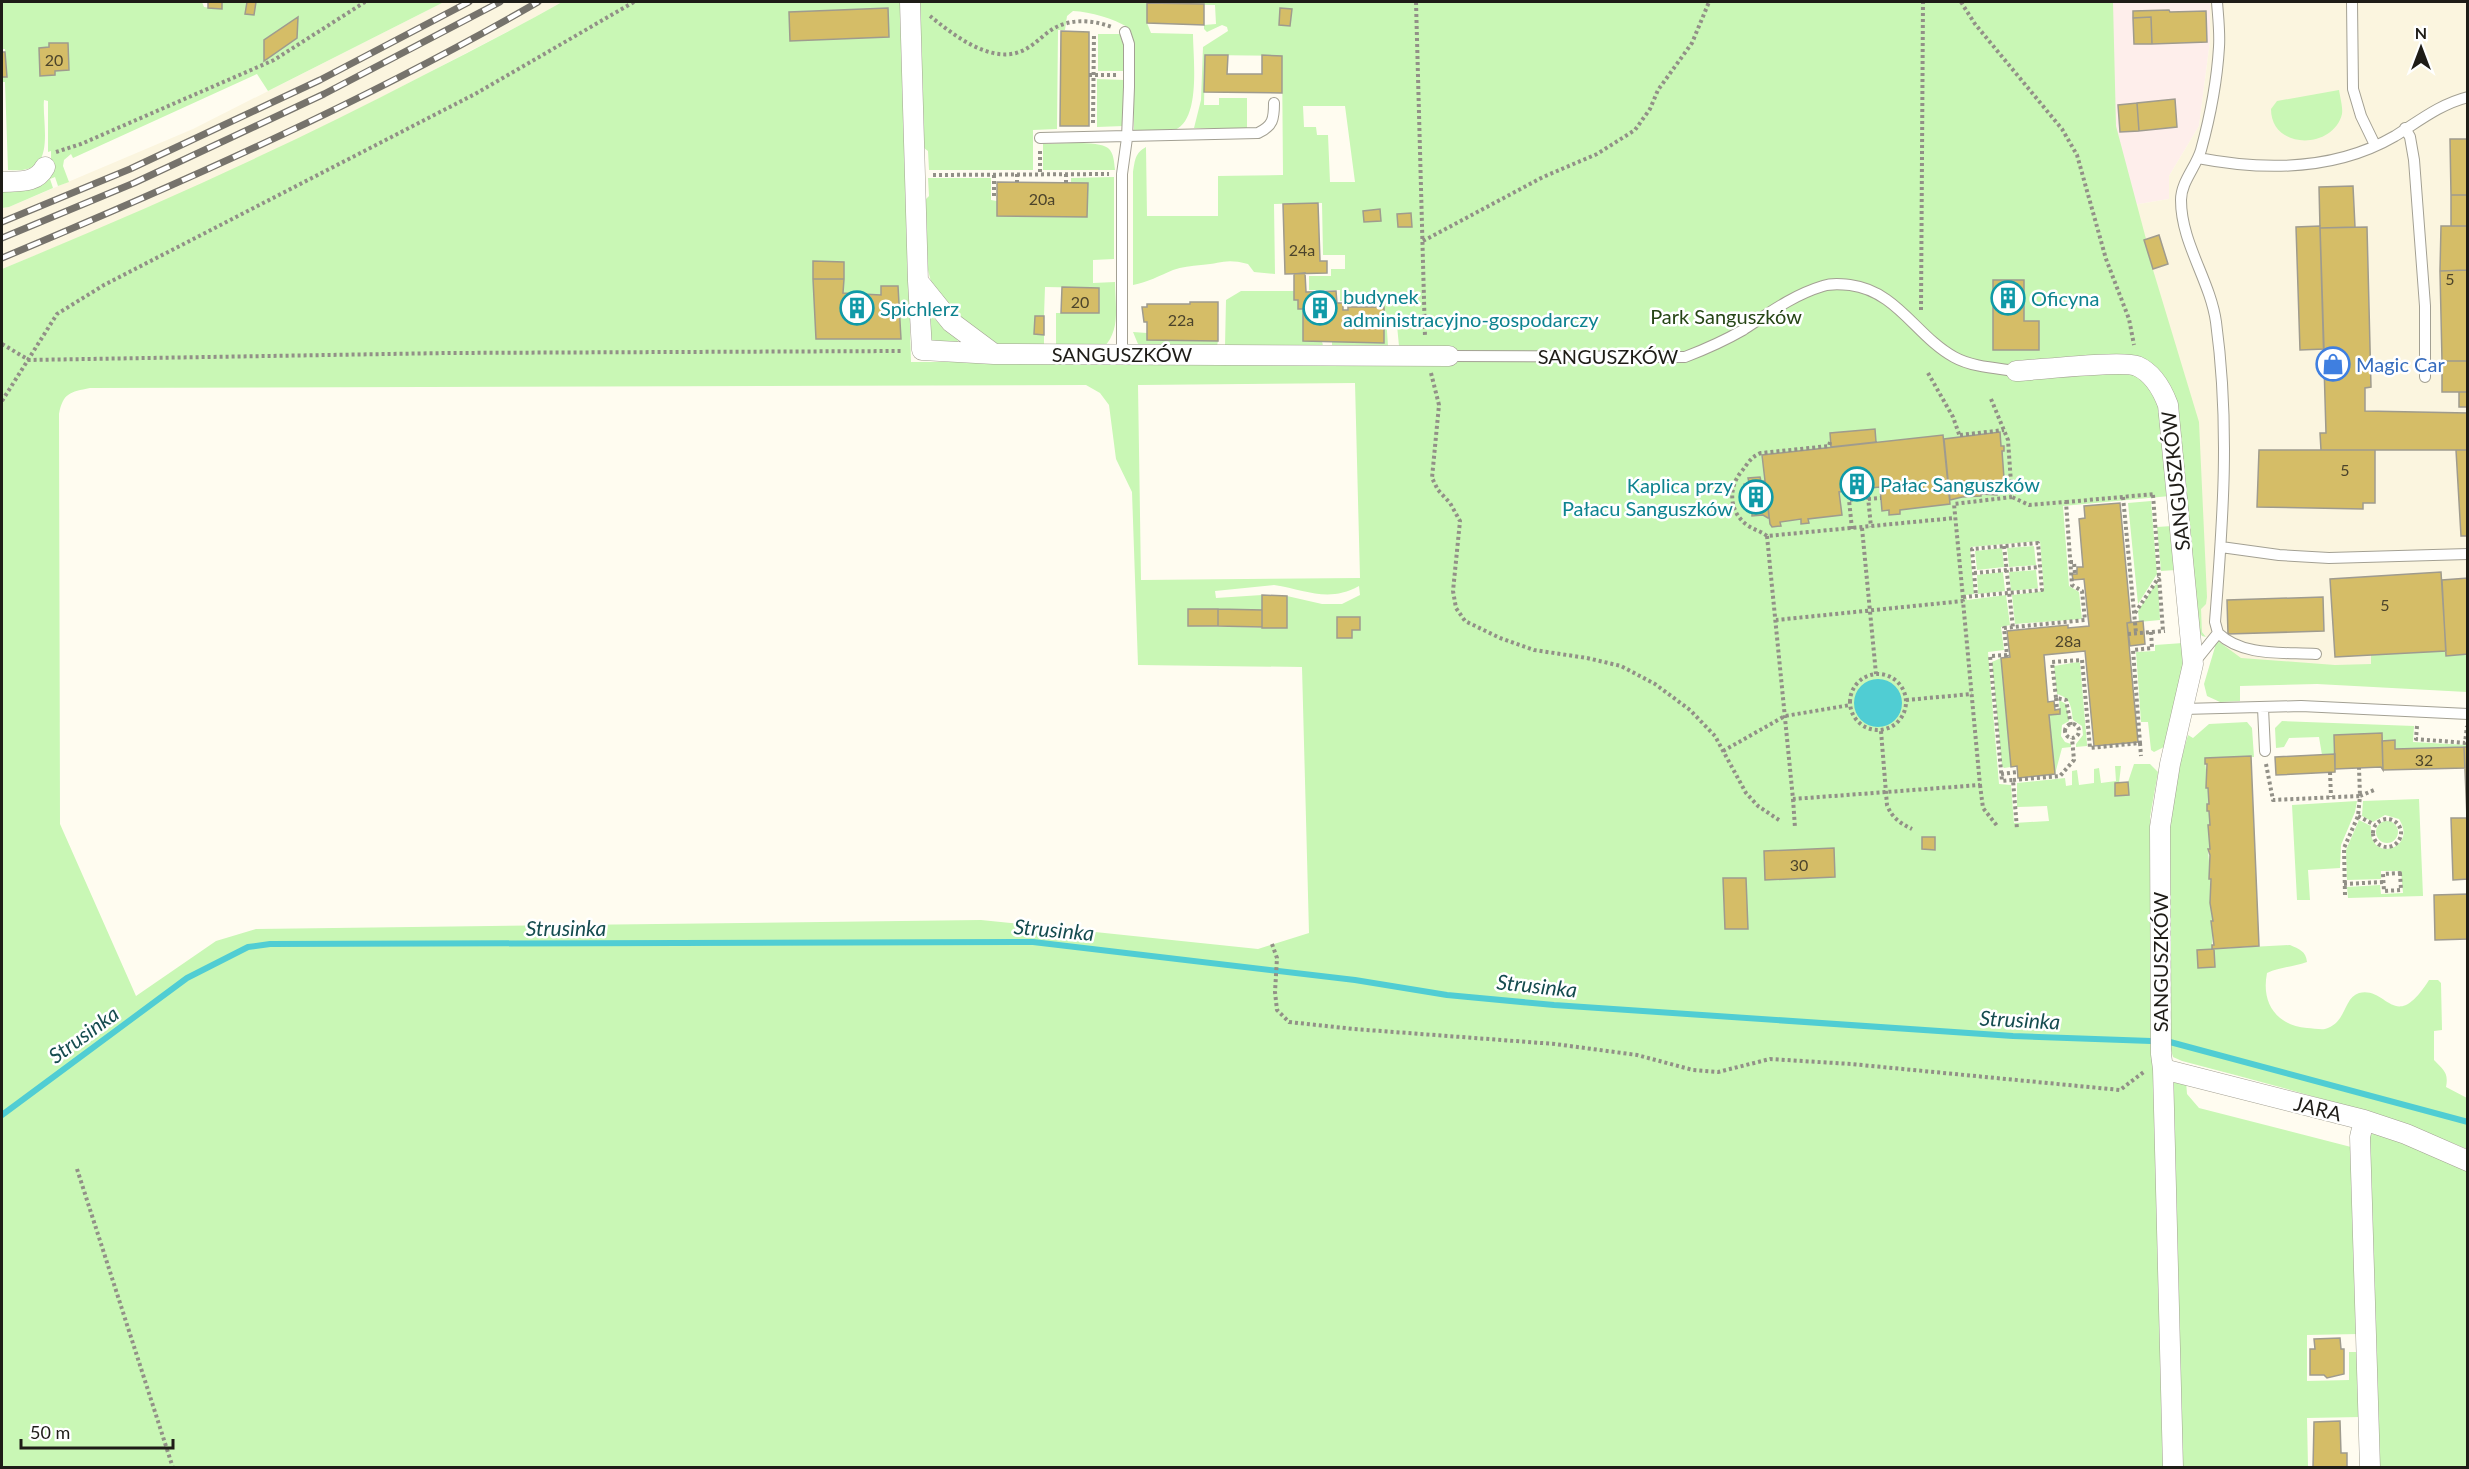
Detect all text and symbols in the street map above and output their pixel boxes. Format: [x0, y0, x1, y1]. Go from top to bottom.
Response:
north arrow [2391, 18, 2451, 78]
text: N [2415, 23, 2427, 42]
house number: 20 [45, 50, 63, 69]
house number: 20a [1029, 189, 1055, 208]
house number: 24a [1289, 240, 1315, 259]
house number: 5 [2445, 269, 2455, 288]
building icon: Oficyna [1990, 280, 2026, 316]
place label: budynek administracyjno-gospodarczy [1343, 284, 1599, 331]
place label: Oficyna [2031, 286, 2099, 310]
building icon: Spichlerz [839, 290, 875, 326]
building icon: budynek administracyjno-gospodarczy [1302, 290, 1338, 326]
house number: 20 [1071, 292, 1089, 311]
place label: Spichlerz [880, 296, 959, 320]
park label: Park Sanguszków [1650, 304, 1802, 328]
house number: 22a [1168, 310, 1194, 329]
street label: SANGUSZKÓW [1052, 342, 1193, 366]
street label: SANGUSZKÓW [1538, 344, 1679, 368]
shop icon: Magic Car [2315, 346, 2351, 382]
place label: Magic Car [2356, 352, 2445, 376]
street label: SANGUSZKÓW [2156, 410, 2194, 552]
house number: 5 [2340, 460, 2350, 479]
building icon: Pałac Sanguszków [1839, 466, 1875, 502]
place label: Pałac Sanguszków [1880, 472, 2040, 496]
place label: Kaplica przy Pałacu Sanguszków [1562, 473, 1734, 520]
building icon: Kaplica przy Pałacu Sanguszków [1738, 479, 1774, 515]
house number: 5 [2380, 595, 2390, 614]
house number: 28a [2055, 631, 2081, 650]
house number: 32 [2415, 750, 2433, 769]
house number: 30 [1790, 855, 1808, 874]
street label: SANGUSZKÓW [2148, 891, 2172, 1032]
water label: Strusinka [1013, 913, 1095, 945]
water label: Strusinka [526, 915, 606, 940]
water label: Strusinka [1496, 968, 1578, 1002]
water label: Strusinka [43, 1000, 123, 1068]
water label: Strusinka [1979, 1004, 2061, 1034]
street label: JARA [2292, 1091, 2345, 1126]
scale bar [21, 1412, 172, 1450]
text: 50 m [30, 1421, 70, 1443]

